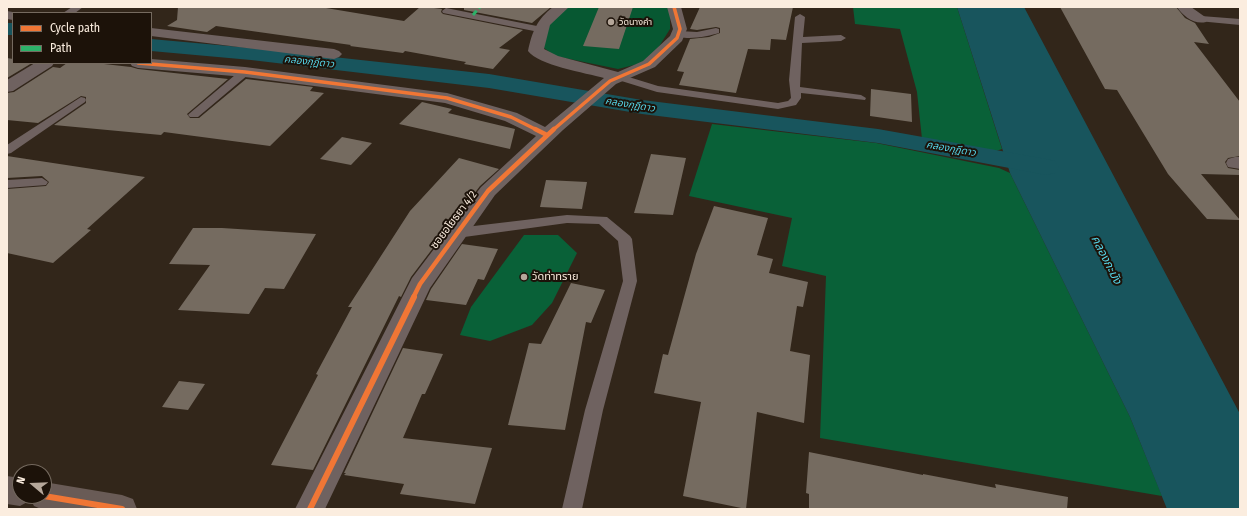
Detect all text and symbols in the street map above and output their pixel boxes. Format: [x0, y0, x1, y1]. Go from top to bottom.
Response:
legend [12, 12, 152, 64]
marker: วัดนางคำ [606, 17, 616, 27]
place label: วัดนางคำ [619, 17, 652, 27]
text: Cycle path [50, 21, 100, 35]
text: Path [50, 41, 72, 55]
water label: คลองกุฎีดาว [283, 53, 335, 71]
water label: คลองกุฎีดาว [604, 95, 656, 115]
water label: คลองกุฎีดาว [925, 139, 977, 159]
street label: ซอยอโยธยา 4/2 [428, 188, 480, 252]
water label: คลองกะมัง [1088, 233, 1124, 287]
place label: วัดท่าทราย [532, 270, 578, 284]
marker: วัดท่าทราย [519, 272, 529, 282]
north arrow [12, 464, 52, 504]
text: N [14, 475, 28, 485]

